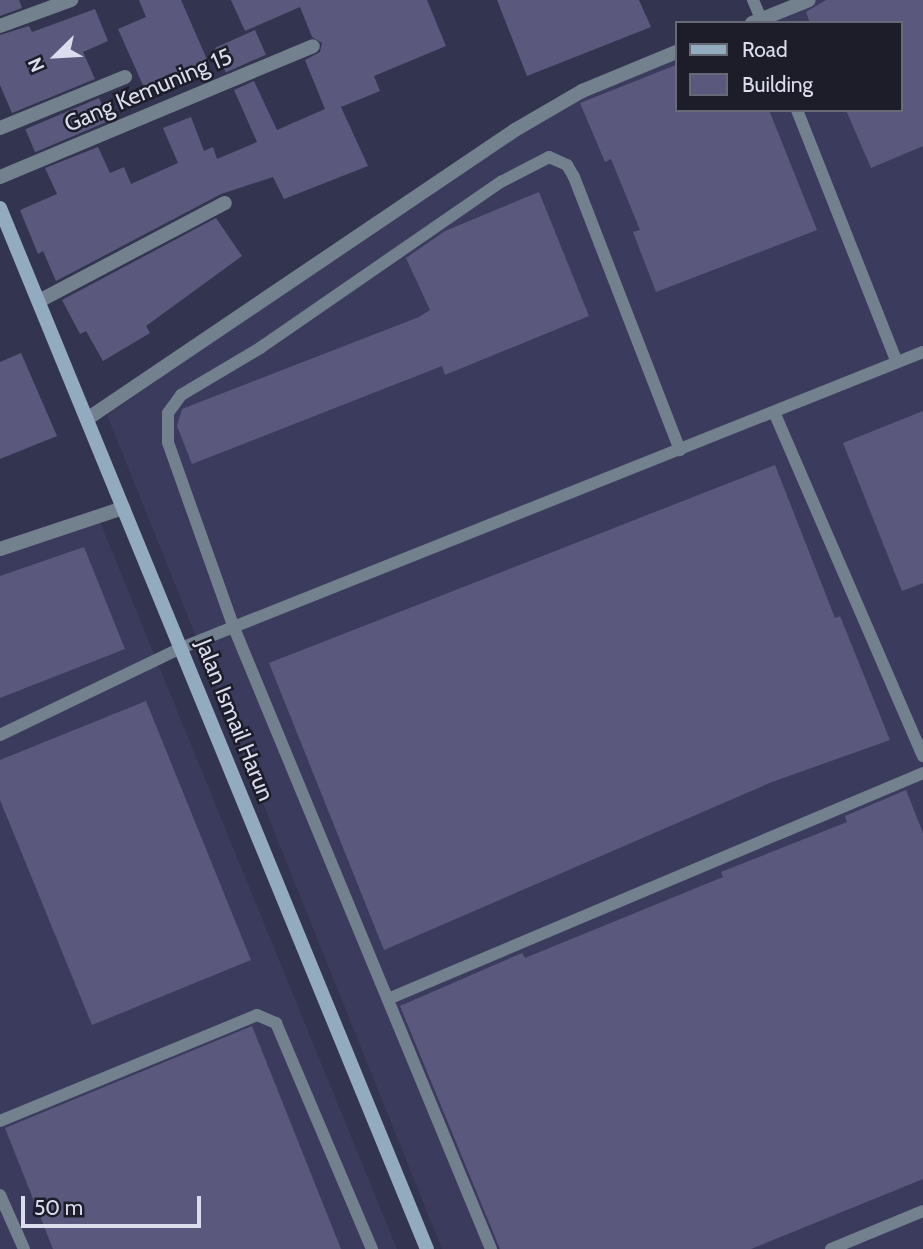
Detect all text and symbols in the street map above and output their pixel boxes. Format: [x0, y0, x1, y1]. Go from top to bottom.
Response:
north arrow [21, 21, 91, 91]
legend [674, 21, 902, 112]
text: Road [742, 37, 788, 62]
street label: Gang Kemuning 15 [60, 42, 236, 138]
text: N [23, 54, 50, 76]
text: Building [742, 72, 813, 97]
street label: Jalan Ismail Harun [190, 635, 280, 805]
scale bar [24, 1182, 205, 1226]
text: 50 m [34, 1195, 83, 1220]

